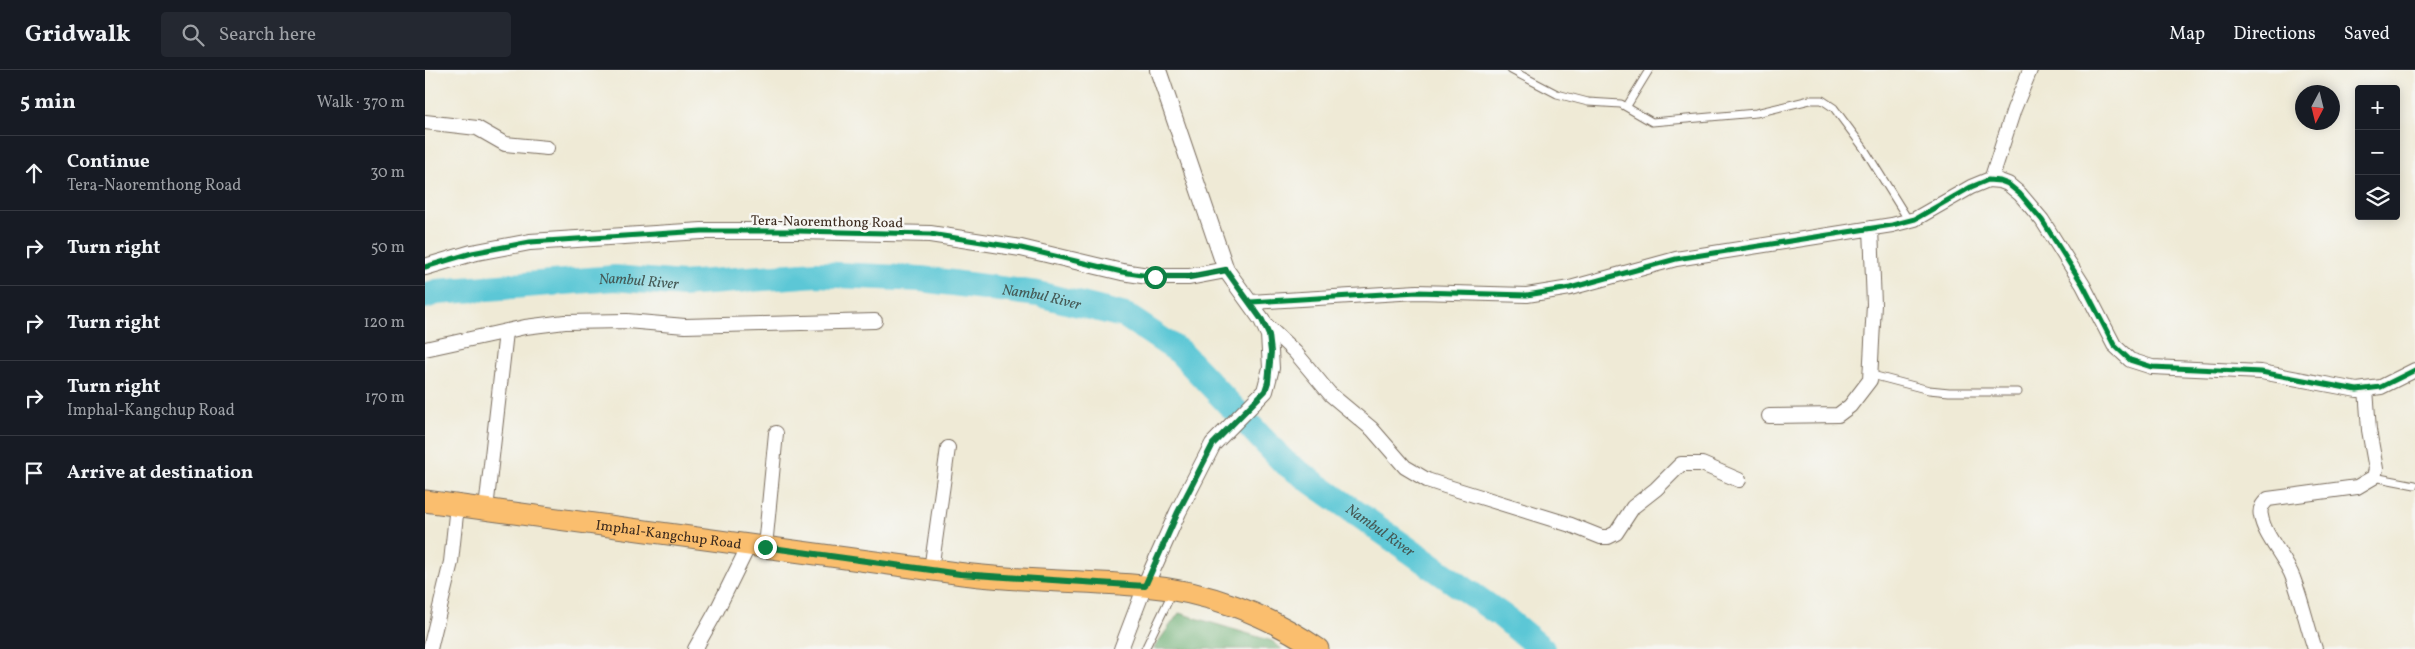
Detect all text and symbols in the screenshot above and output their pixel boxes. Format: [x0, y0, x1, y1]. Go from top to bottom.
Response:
search box [161, 12, 511, 57]
text: Gridwalk [25, 18, 131, 52]
icon: search [179, 21, 207, 49]
text: Search here [219, 22, 316, 48]
text: Map [2169, 22, 2205, 47]
text: Directions [2233, 22, 2316, 47]
text: Saved [2344, 22, 2390, 47]
north arrow [2295, 85, 2340, 130]
map controls [2355, 85, 2400, 220]
button: + [2355, 85, 2400, 130]
text: 5 min [20, 88, 76, 117]
text: Walk · 370 m [317, 92, 405, 114]
button: − [2355, 130, 2400, 175]
text: Continue [67, 149, 150, 175]
icon: ahead [20, 159, 48, 187]
text: 30 m [370, 162, 405, 184]
text: Tera-Naoremthong Road [67, 175, 241, 197]
button: layers [2355, 175, 2400, 220]
street label: Tera-Naoremthong Road [751, 212, 903, 233]
icon: right [20, 234, 48, 262]
text: Turn right [67, 235, 160, 261]
text: 50 m [371, 237, 405, 259]
route start [1144, 266, 1167, 289]
water label: Nambul River [598, 269, 680, 296]
water label: Nambul River [1001, 280, 1083, 316]
icon: right [20, 309, 48, 337]
text: Turn right [67, 310, 160, 336]
text: 120 m [363, 312, 405, 334]
text: Turn right [67, 374, 160, 400]
icon: right [20, 384, 48, 412]
text: 170 m [365, 387, 405, 409]
text: Imphal-Kangchup Road [67, 400, 235, 422]
icon: arrive [20, 459, 48, 487]
text: Arrive at destination [67, 460, 253, 486]
water label: Nambul River [1341, 500, 1419, 563]
street label: Imphal-Kangchup Road [595, 516, 743, 555]
route end [754, 536, 777, 559]

